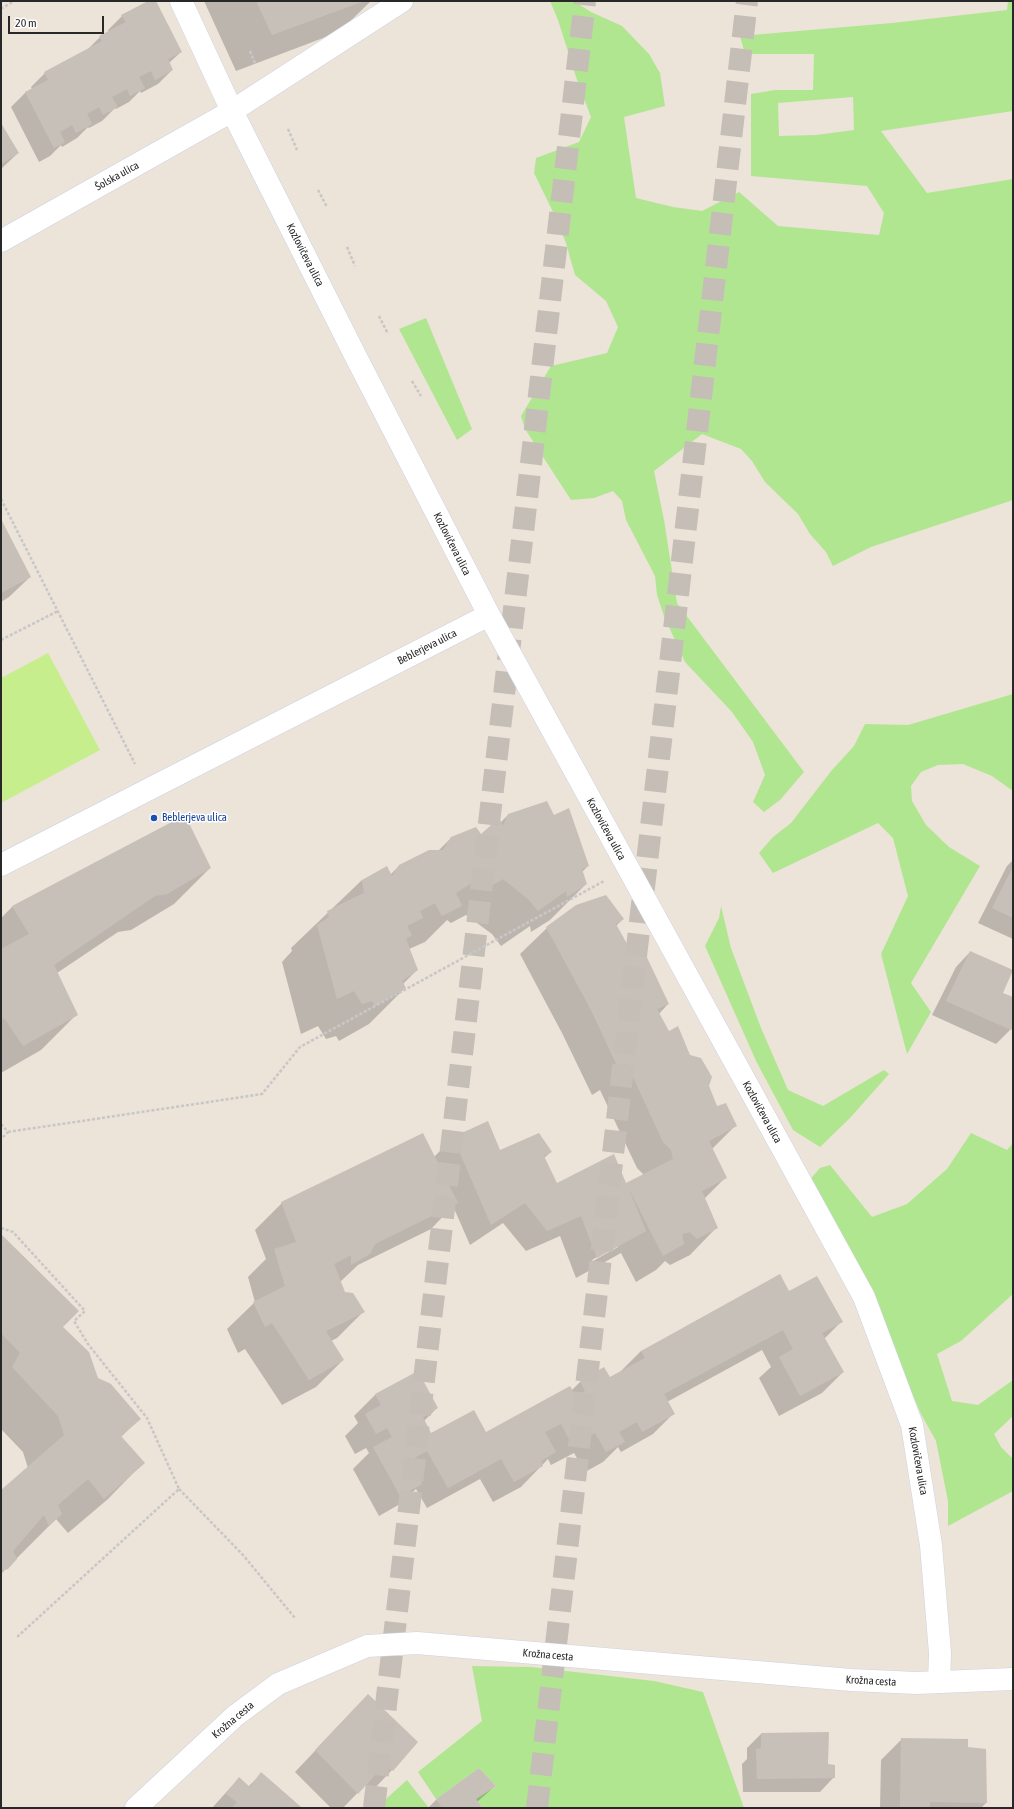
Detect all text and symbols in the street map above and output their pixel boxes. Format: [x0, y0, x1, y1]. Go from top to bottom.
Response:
scale bar [10, 8, 106, 34]
text: 20 m [15, 16, 37, 30]
street label: Šolska ulica [93, 159, 141, 193]
street label: Kozlovičeva ulica [283, 221, 327, 289]
street label: Kozlovičeva ulica [430, 510, 474, 578]
street label: Beblerjeva ulica [395, 626, 459, 668]
street label: Kozlovičeva ulica [583, 796, 629, 862]
place label: Beblerjeva ulica [162, 811, 227, 825]
marker: Beblerjeva ulica [149, 813, 159, 823]
street label: Kozlovičeva ulica [739, 1079, 785, 1145]
street label: Kozlovičeva ulica [906, 1426, 930, 1496]
street label: Krožna cesta [522, 1646, 574, 1664]
street label: Krožna cesta [845, 1673, 897, 1689]
street label: Krožna cesta [209, 1699, 257, 1741]

